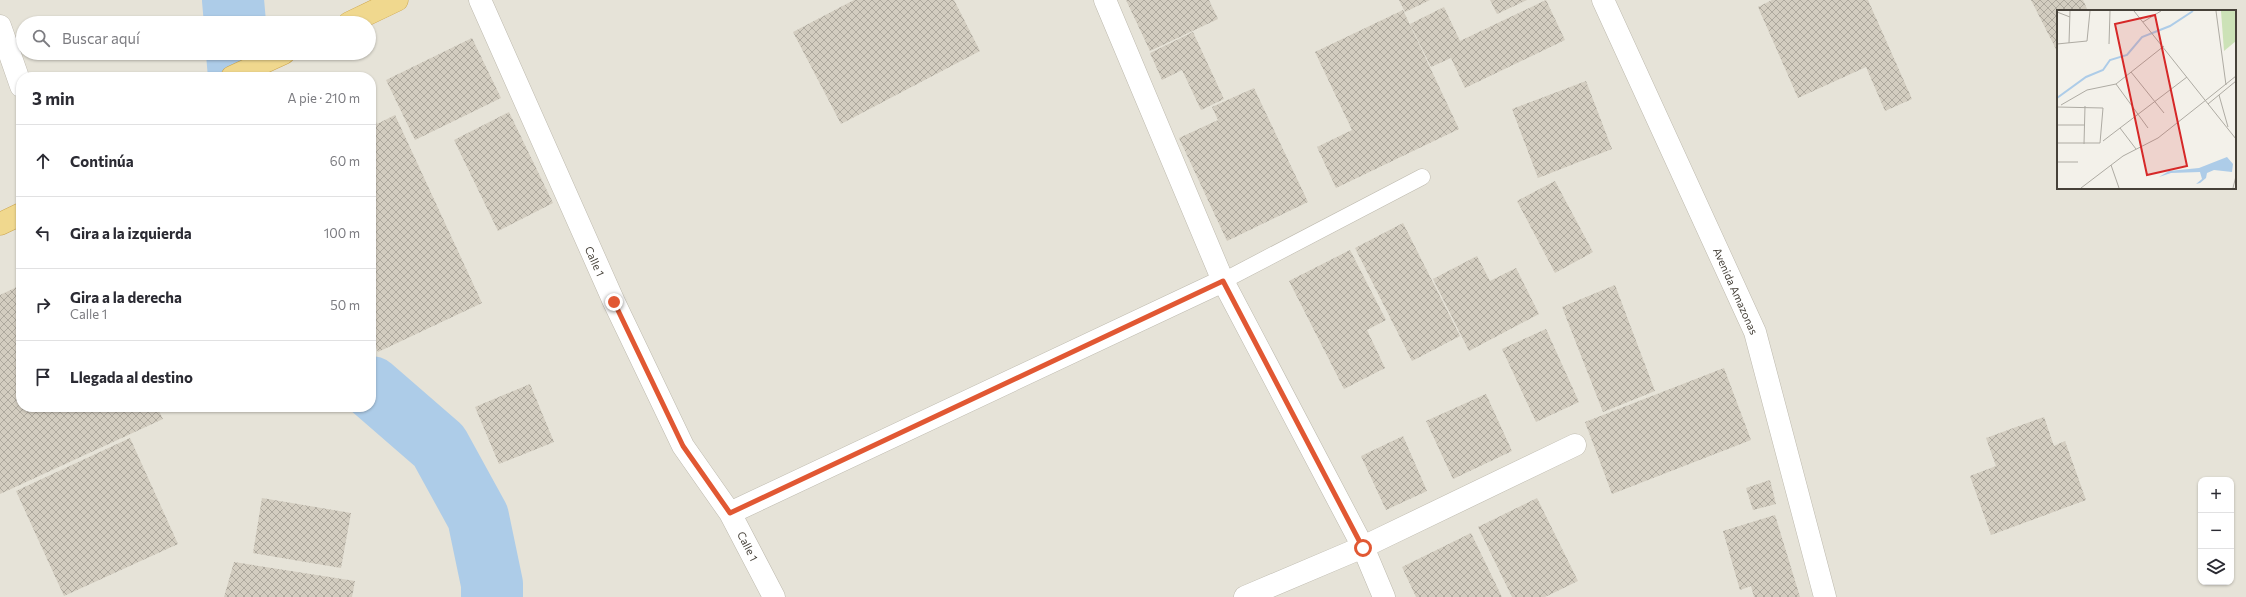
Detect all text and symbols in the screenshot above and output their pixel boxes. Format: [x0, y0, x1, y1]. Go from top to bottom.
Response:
inset map [2057, 10, 2236, 189]
search box [16, 16, 376, 60]
icon: search [30, 27, 52, 49]
text: Buscar aquí [62, 29, 140, 47]
text: 3 min [32, 88, 75, 109]
text: A pie · 210 m [288, 90, 360, 106]
icon: ahead [32, 150, 54, 172]
text: Continúa [70, 152, 134, 170]
text: 60 m [330, 153, 360, 169]
icon: left [32, 222, 54, 244]
text: Gira a la izquierda [70, 224, 192, 242]
text: 100 m [324, 225, 360, 241]
street label: Calle 1 [583, 244, 607, 278]
street label: Avenida Amazonas [1711, 246, 1761, 336]
text: Gira a la derecha [70, 288, 182, 306]
route end [605, 293, 623, 311]
icon: right [32, 294, 54, 316]
text: 50 m [330, 297, 360, 313]
text: Calle 1 [70, 306, 107, 322]
icon: arrive [32, 366, 54, 388]
text: Llegada al destino [70, 368, 193, 386]
map controls [2198, 477, 2234, 585]
button: + [2198, 477, 2234, 513]
button: − [2198, 513, 2234, 549]
street label: Calle 1 [735, 529, 761, 563]
route start [1354, 539, 1372, 557]
button: layers [2198, 549, 2234, 585]

